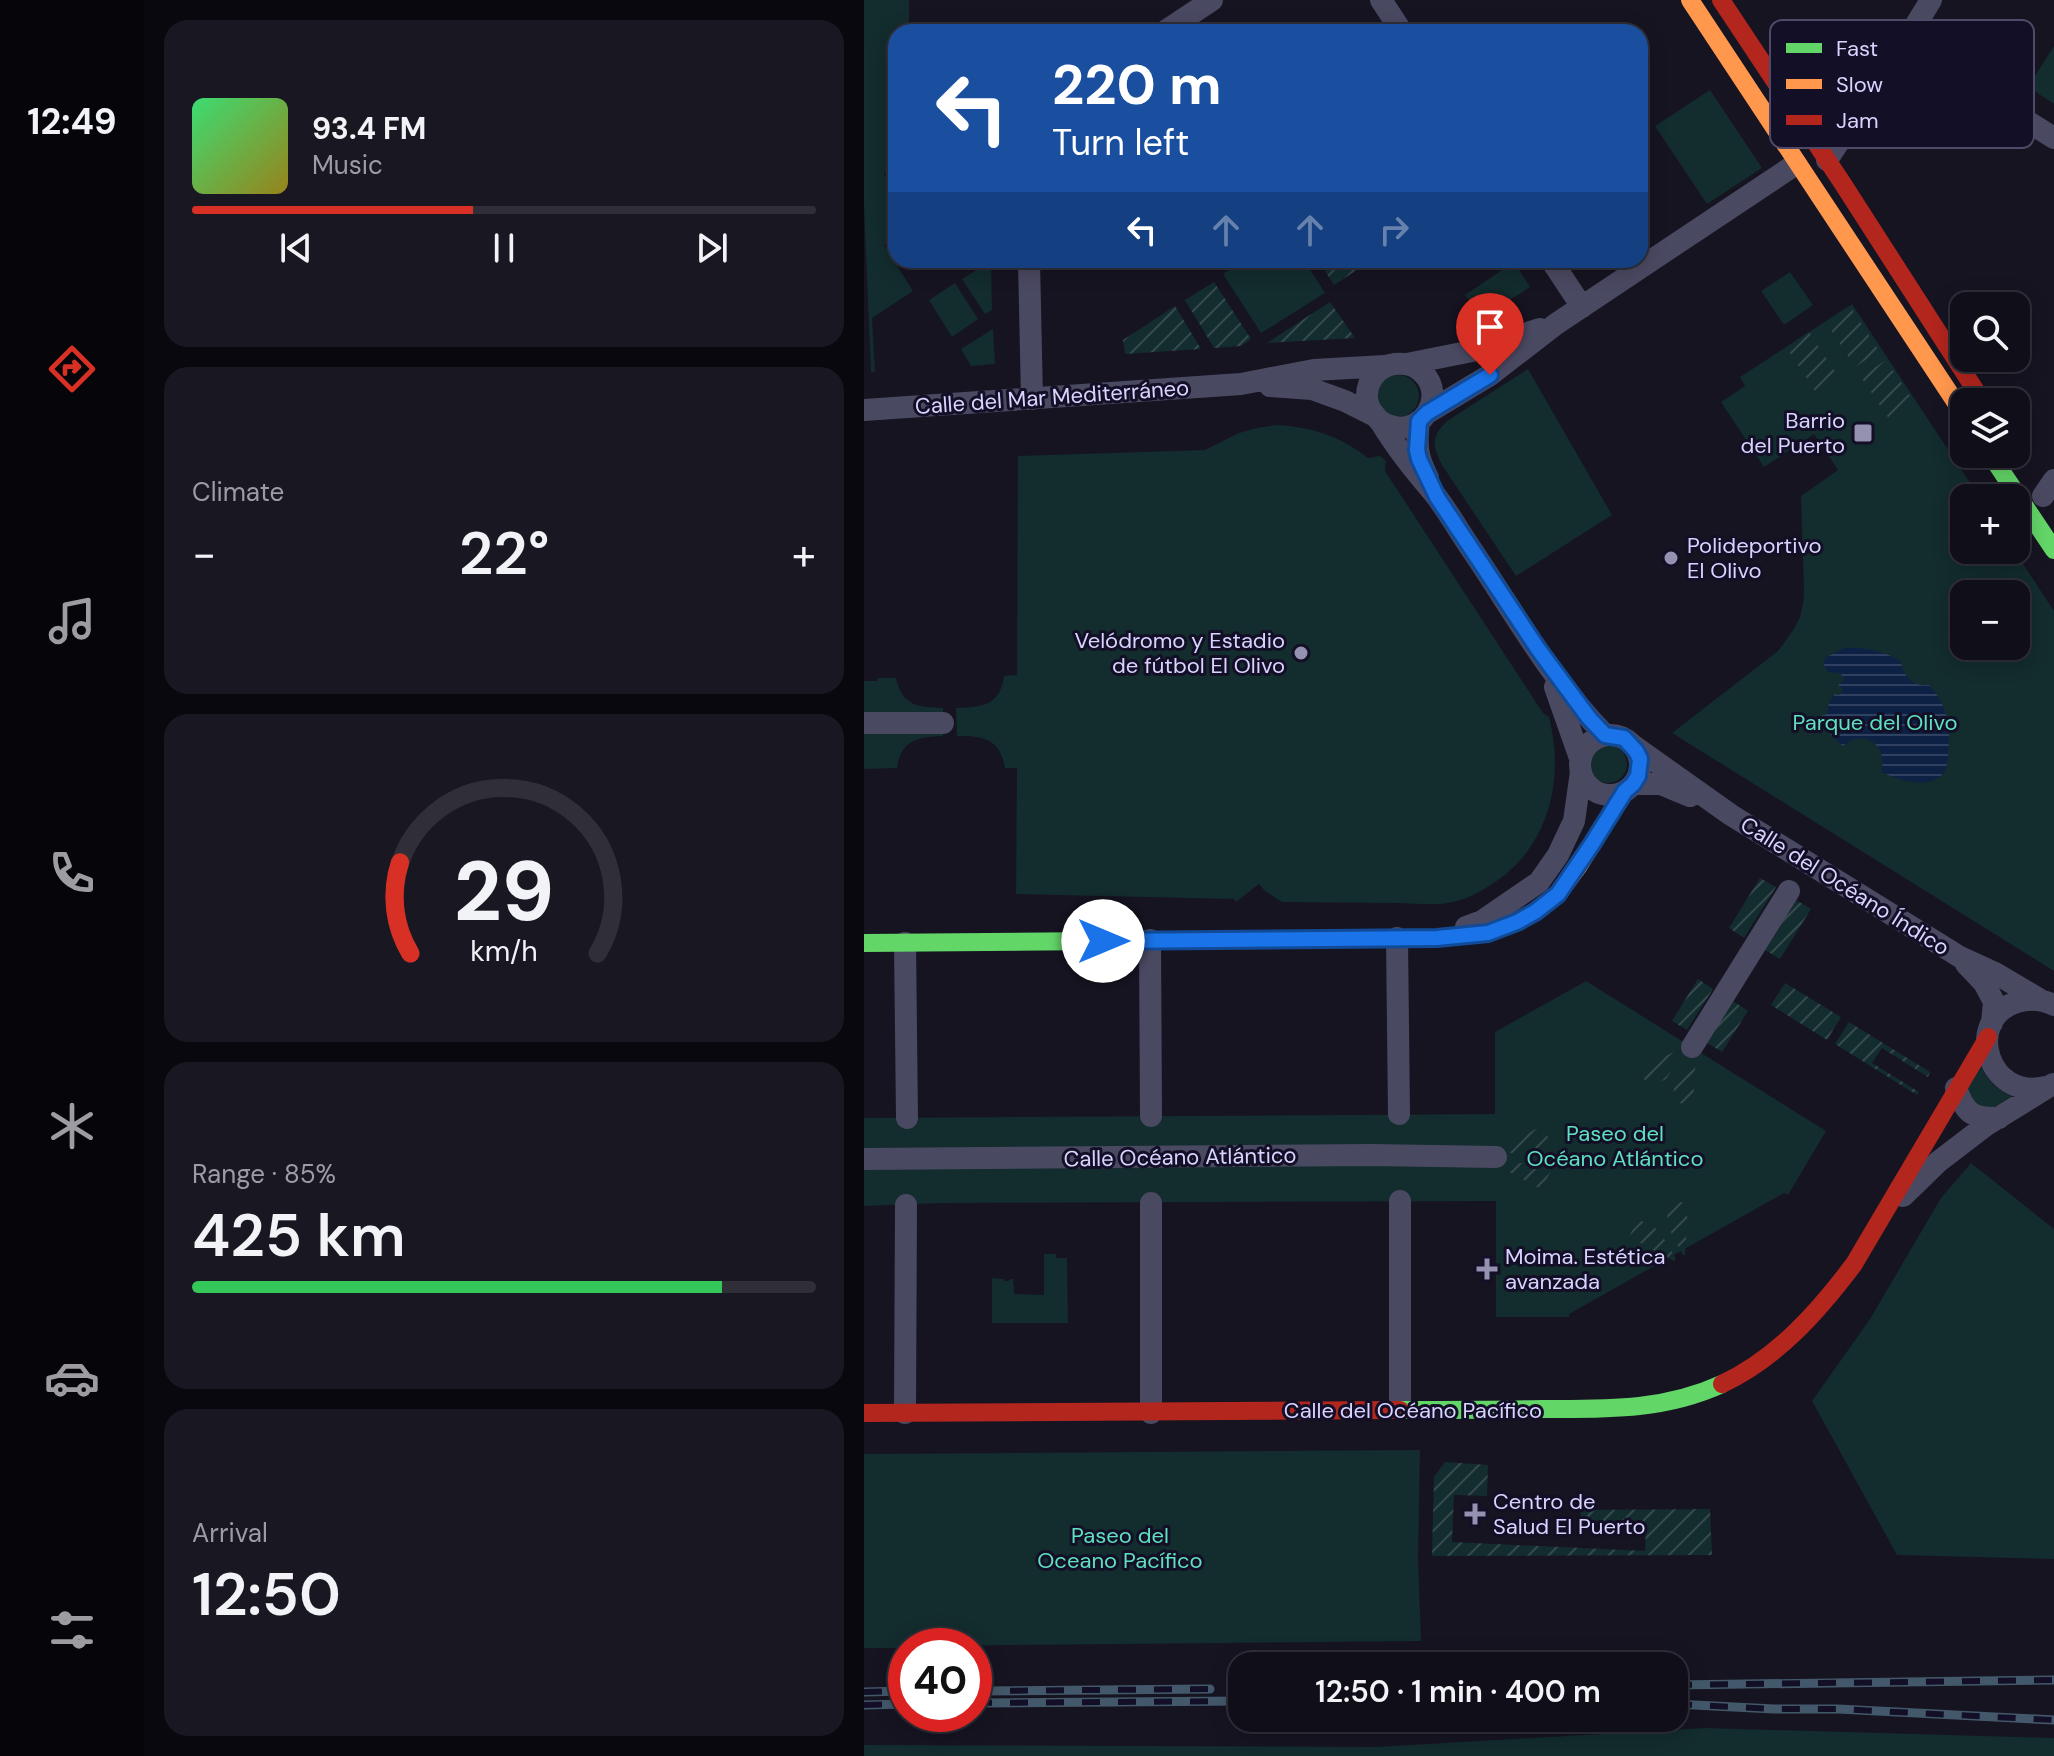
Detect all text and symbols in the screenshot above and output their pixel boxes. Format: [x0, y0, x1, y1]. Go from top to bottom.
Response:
legend [1770, 20, 2034, 148]
text: Fast [1836, 34, 1878, 63]
text: 220 m [1052, 48, 1222, 121]
icon: left [920, 56, 1024, 160]
text: Slow [1836, 70, 1883, 99]
text: 12:49 [27, 98, 117, 145]
text: Jam [1836, 106, 1879, 135]
text: 93.4 FM [312, 109, 426, 148]
text: Turn left [1052, 119, 1189, 166]
text: Music [312, 148, 383, 182]
icon: left [1120, 208, 1164, 252]
icon: ahead [1204, 208, 1248, 252]
icon: ahead [1288, 208, 1332, 252]
icon: right [1372, 208, 1416, 252]
icon: previous [274, 226, 318, 270]
icon: pause [482, 226, 526, 270]
icon: next [690, 226, 734, 270]
map controls [1950, 292, 2030, 660]
button: search [1950, 292, 2030, 372]
pin [1456, 293, 1524, 375]
icon: arrive [1468, 305, 1512, 349]
icon: directions [44, 341, 100, 397]
street label: Calle del Mar Mediterráneo [914, 373, 1190, 421]
button: layers [1950, 388, 2030, 468]
place label: Barrio del Puerto [1741, 406, 1845, 460]
marker: Barrio del Puerto [1852, 422, 1874, 444]
text: Climate [192, 475, 284, 509]
button: + [1950, 484, 2030, 564]
text: 22° [459, 514, 549, 593]
text: − [192, 525, 216, 583]
text: + [792, 525, 816, 583]
place label: Polideportivo El Olivo [1687, 531, 1822, 585]
marker: Polideportivo El Olivo [1662, 549, 1680, 567]
button: − [1950, 580, 2030, 660]
icon: music [44, 593, 100, 649]
place label: Velódromo y Estadio de fútbol El Olivo [1074, 626, 1285, 680]
marker: Velódromo y Estadio de fútbol El Olivo [1292, 644, 1310, 662]
park label: Parque del Olivo [1792, 708, 1958, 737]
street label: Calle del Océano Índico [1735, 810, 1955, 962]
text: 29 [454, 837, 554, 946]
icon: phone [44, 845, 100, 901]
position arrow [1061, 899, 1145, 983]
text: km/h [470, 933, 538, 970]
icon: climate [44, 1098, 100, 1154]
park label: Paseo del Océano Atlántico [1527, 1119, 1703, 1173]
street label: Calle Océano Atlántico [1063, 1140, 1297, 1174]
text: Range · 85% [192, 1157, 336, 1191]
text: 425 km [192, 1196, 406, 1275]
place label: Moima. Estética avanzada [1505, 1242, 1666, 1296]
marker: Moima. Estética avanzada [1476, 1258, 1498, 1280]
icon: car [44, 1350, 100, 1406]
street label: Calle del Océano Pacífico [1284, 1396, 1542, 1425]
place label: Centro de Salud El Puerto [1493, 1487, 1645, 1541]
marker: Centro de Salud El Puerto [1464, 1503, 1486, 1525]
text: Arrival [192, 1516, 268, 1550]
park label: Paseo del Oceano Pacífico [1037, 1521, 1203, 1575]
text: 12:50 [192, 1555, 341, 1634]
icon: filters [44, 1602, 100, 1658]
speed limit sign: 40 [888, 1628, 992, 1732]
text: 12:50 · 1 min · 400 m [1315, 1672, 1601, 1711]

